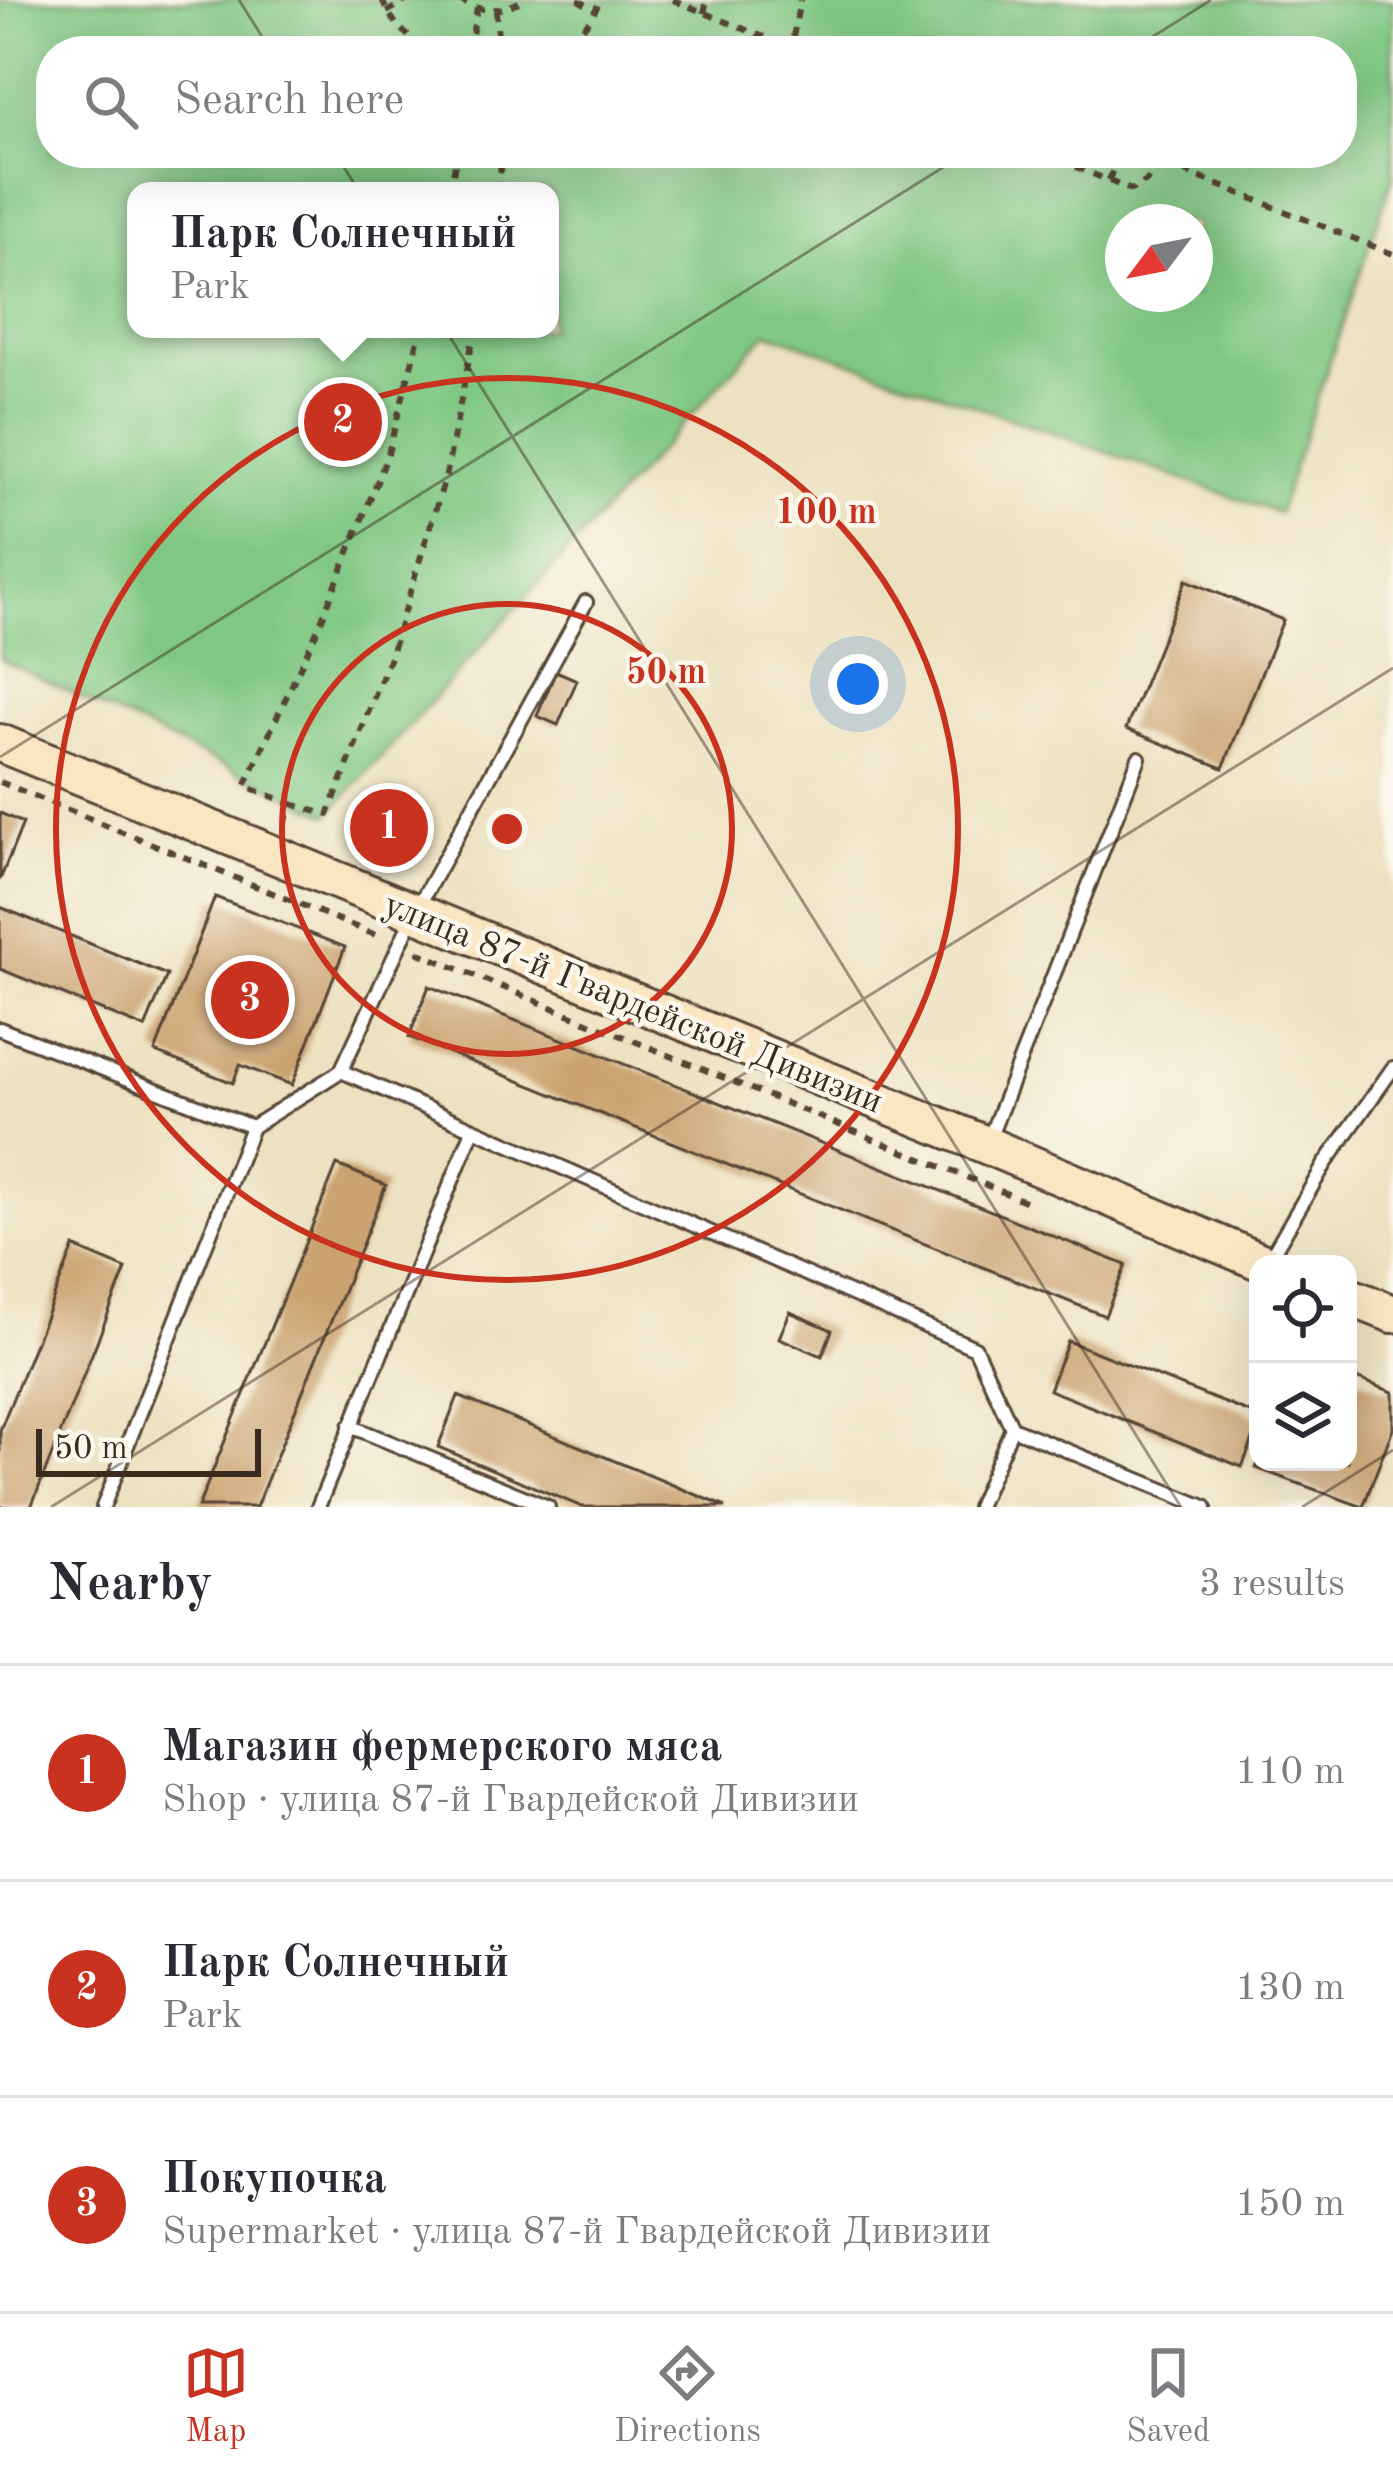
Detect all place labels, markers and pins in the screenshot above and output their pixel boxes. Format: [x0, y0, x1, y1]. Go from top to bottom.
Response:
pin: 2 [304, 377, 382, 467]
pin: 1 [350, 783, 428, 873]
centre of rings [486, 808, 528, 850]
pin: 3 [211, 955, 289, 1045]

